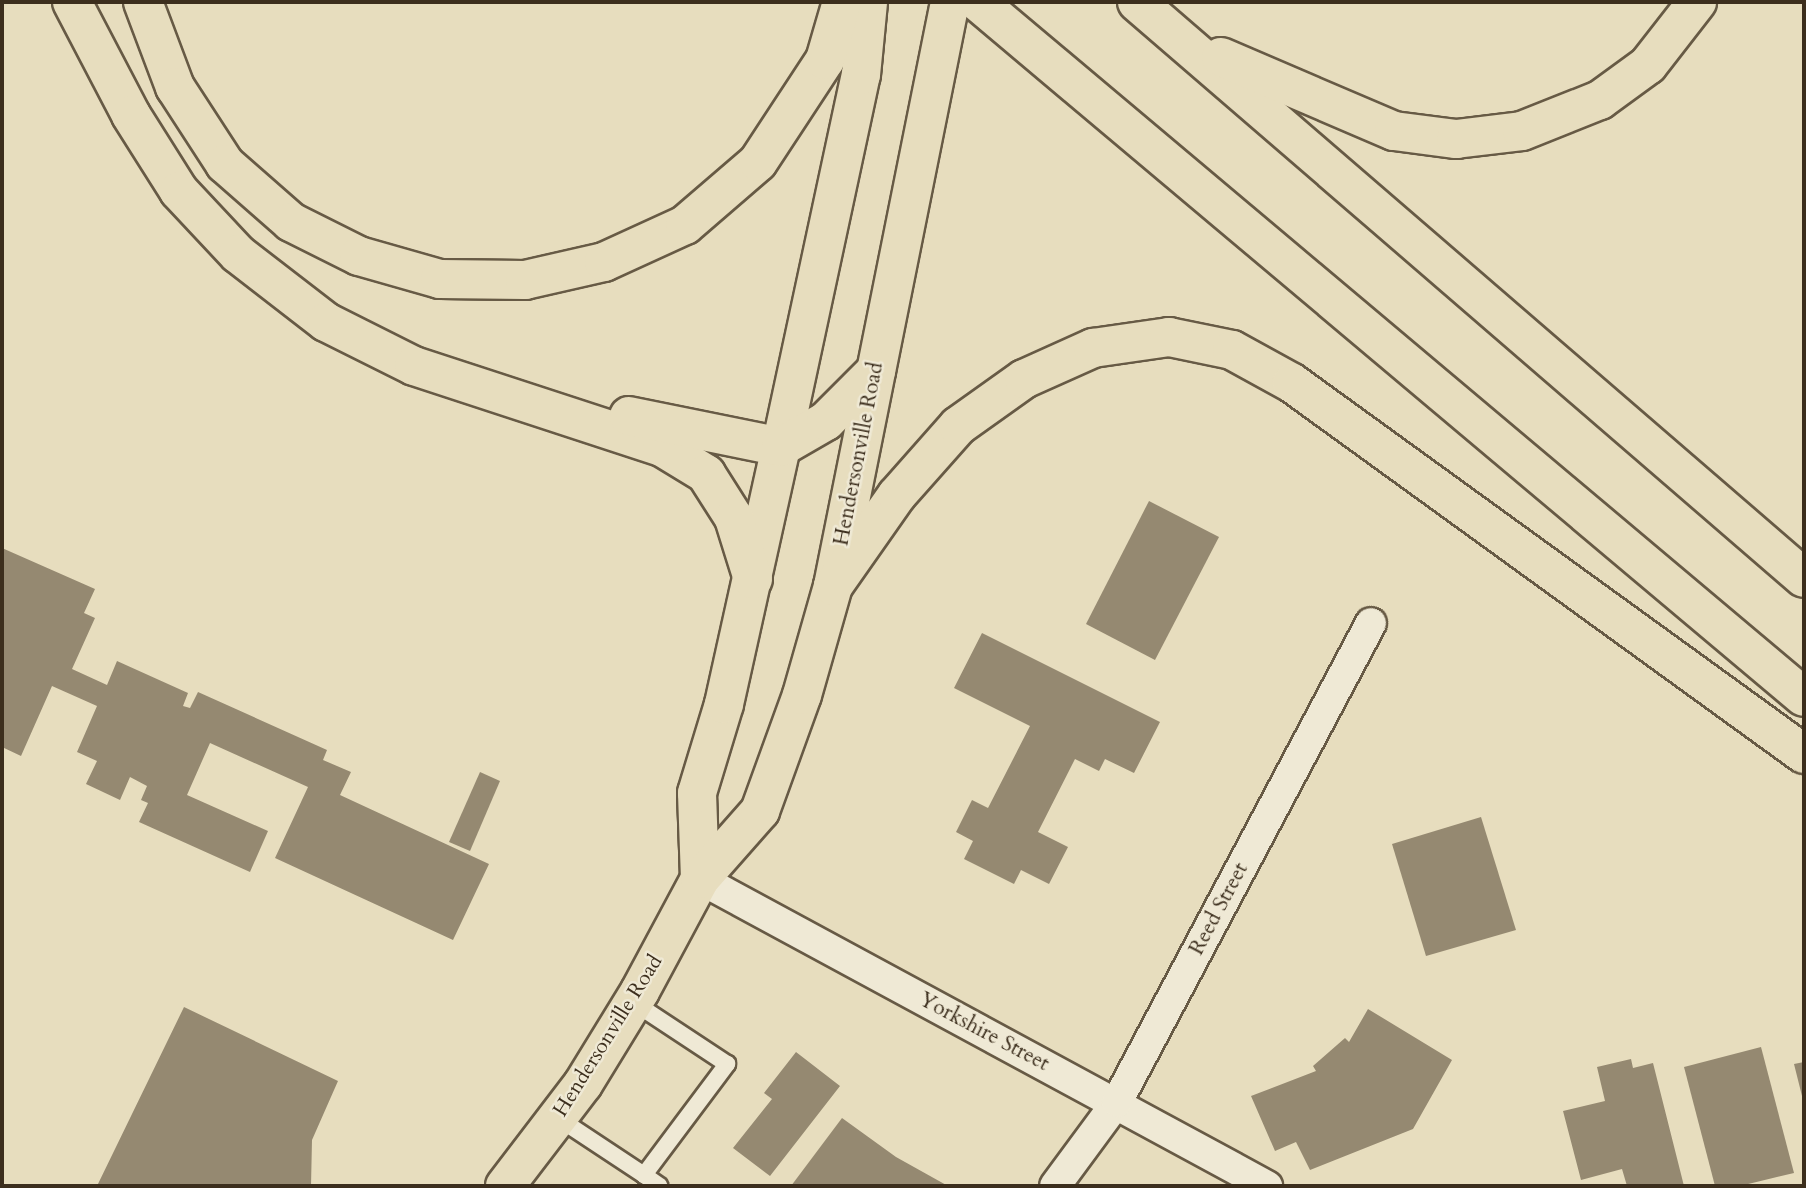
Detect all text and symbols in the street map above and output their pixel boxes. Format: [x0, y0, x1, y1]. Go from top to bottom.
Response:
street label: Hendersonville Road [829, 360, 889, 548]
street label: Reed Street [1184, 859, 1254, 959]
street label: Hendersonville Road [548, 950, 668, 1122]
street label: Yorkshire Street [915, 987, 1053, 1077]

